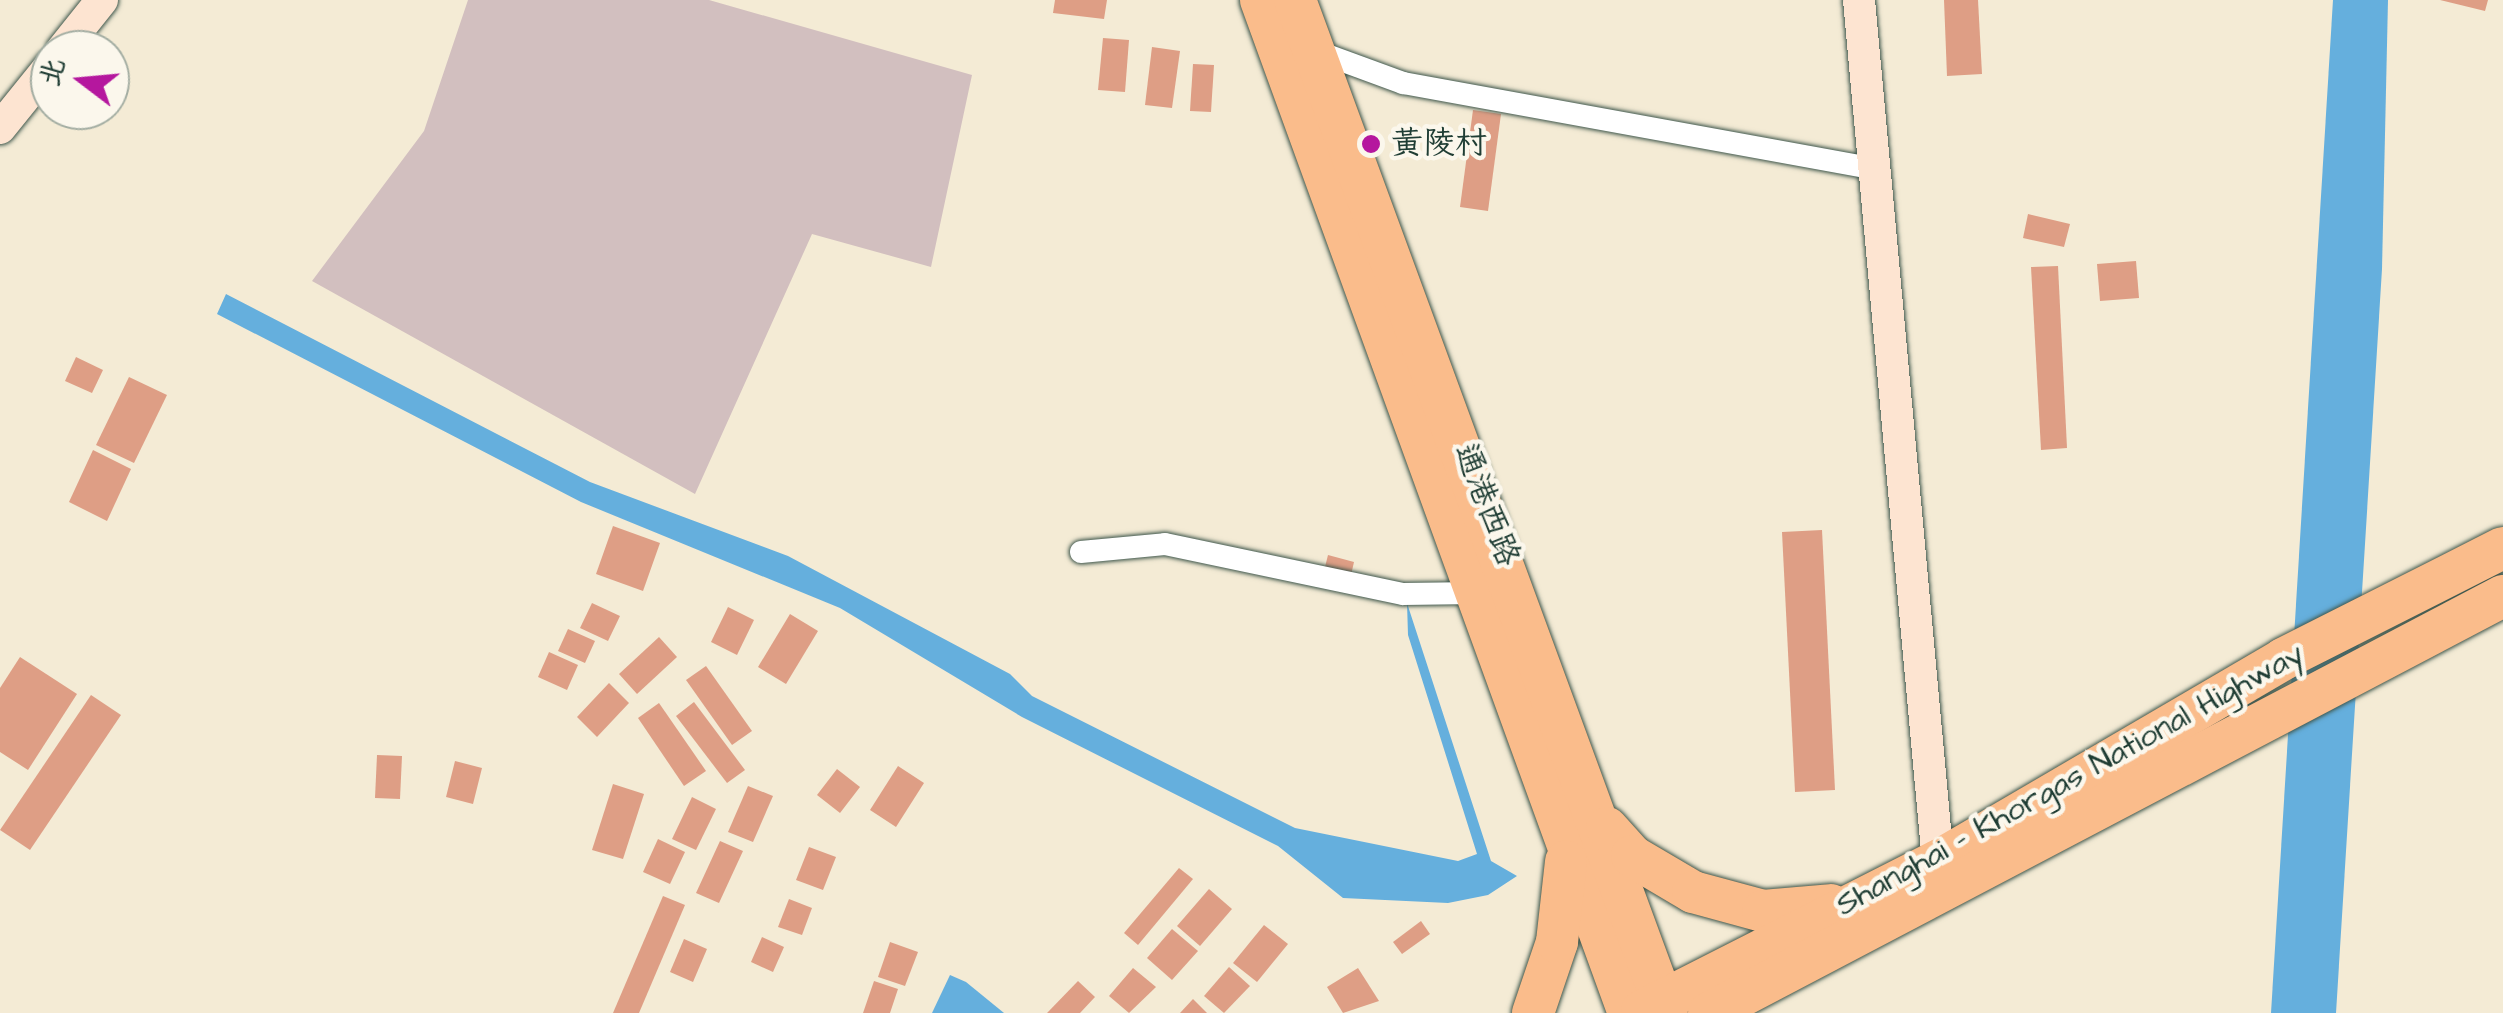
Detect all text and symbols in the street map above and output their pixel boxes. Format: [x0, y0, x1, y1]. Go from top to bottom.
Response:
north arrow [30, 30, 130, 130]
text: 北 [30, 53, 75, 91]
place label: 黄陵村 [1391, 125, 1487, 163]
marker: 黄陵村 [1360, 133, 1382, 155]
street label: 通港西路 [1445, 438, 1527, 572]
street label: Shanghai - Khorgas National Highway [1829, 635, 2311, 925]

